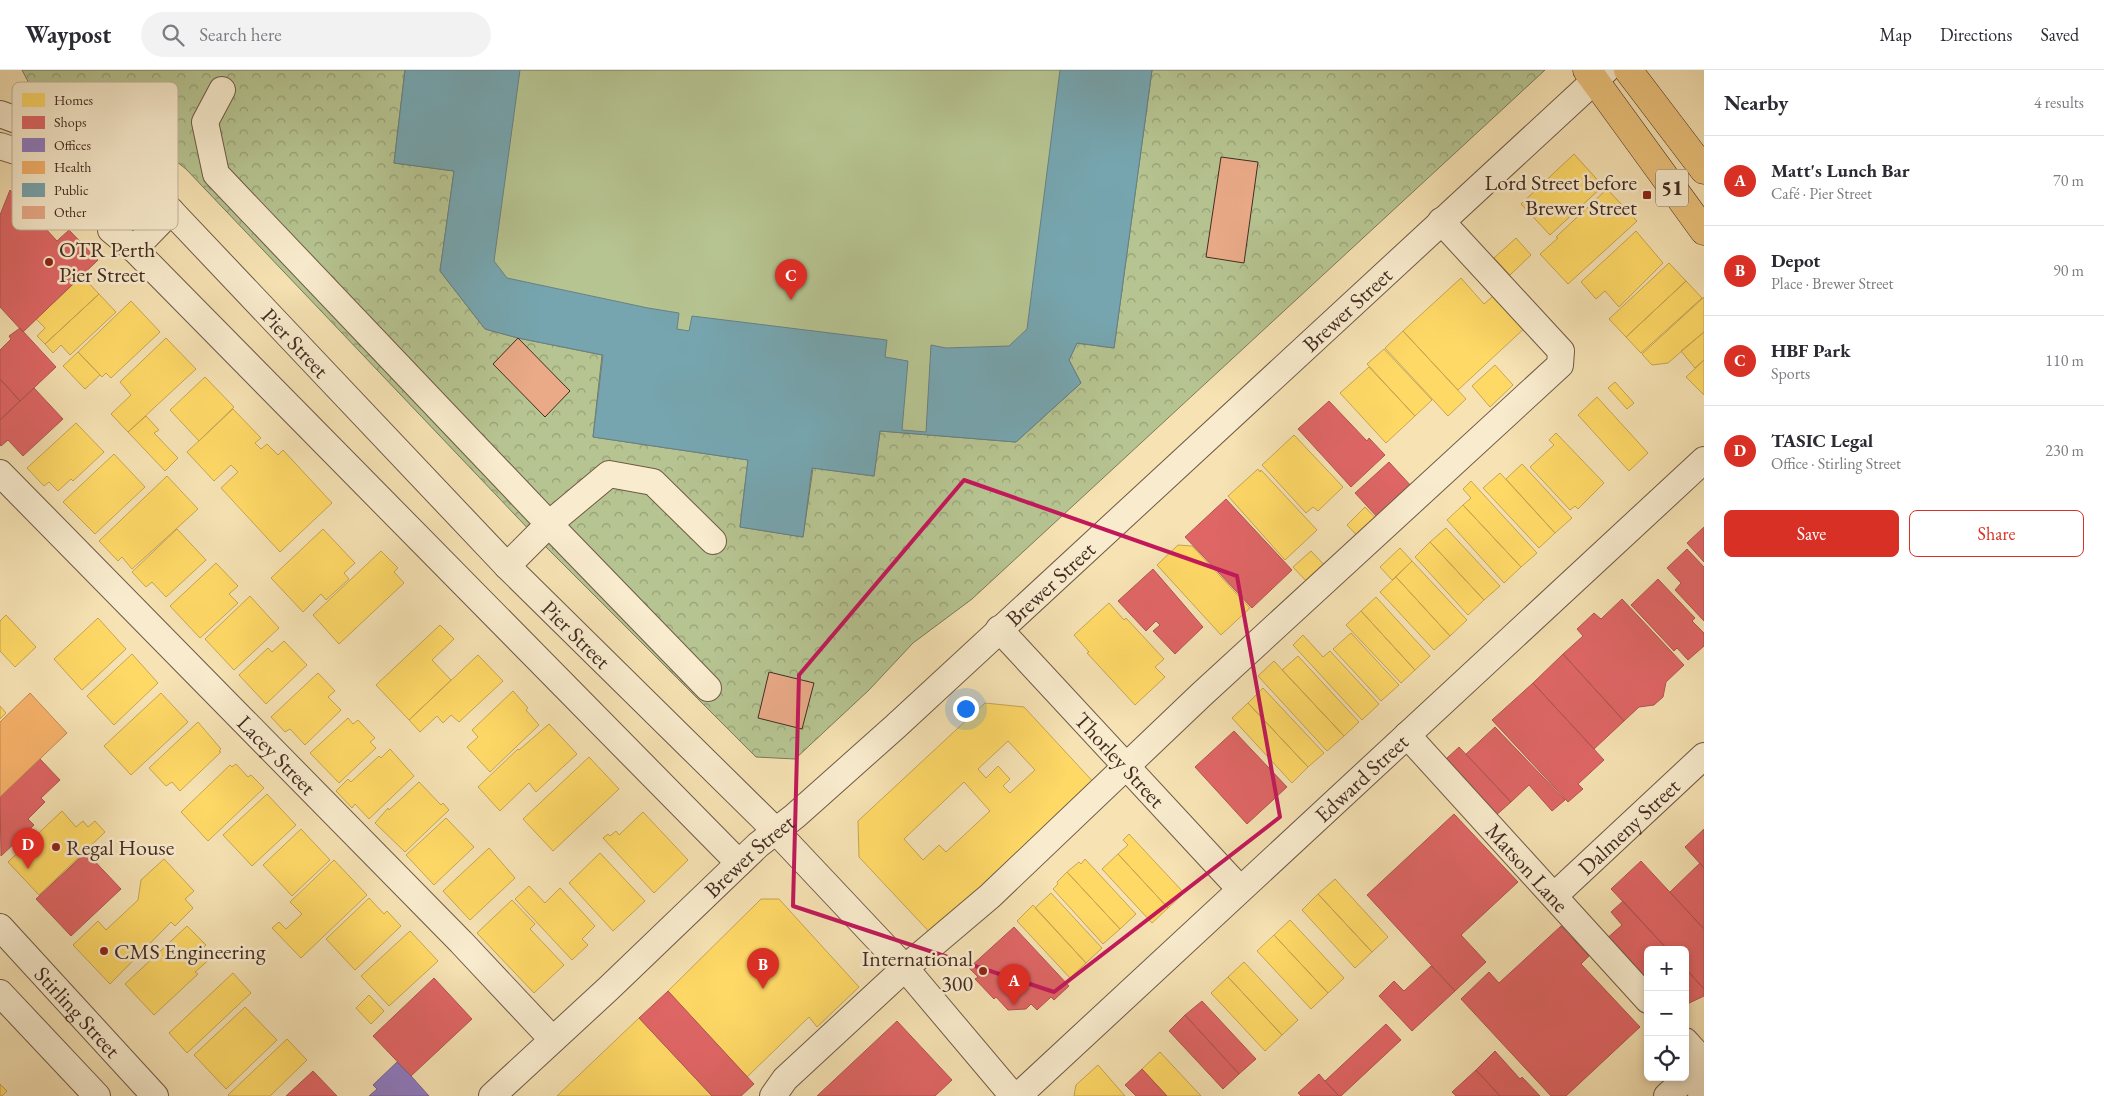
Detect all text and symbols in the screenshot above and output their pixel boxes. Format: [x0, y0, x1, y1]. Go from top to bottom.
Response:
search box [141, 12, 491, 57]
text: Waypost [25, 19, 111, 50]
icon: search [159, 21, 187, 49]
text: Search here [199, 22, 282, 47]
text: Map [1880, 23, 1912, 46]
text: Directions [1940, 23, 2012, 46]
text: Saved [2040, 23, 2079, 46]
legend [12, 82, 178, 230]
text: Nearby [1724, 89, 1788, 116]
text: Homes [54, 91, 94, 109]
text: 4 results [2034, 92, 2084, 113]
text: Shops [54, 113, 87, 131]
text: Offices [54, 136, 91, 154]
text: Health [54, 158, 91, 176]
text: Matt's Lunch Bar [1771, 158, 1910, 183]
place label: Lord Street before Brewer Street [1484, 168, 1637, 222]
road number: 51 [1656, 170, 1688, 206]
text: A [1734, 170, 1746, 191]
text: 70 m [2053, 170, 2084, 191]
text: Public [54, 181, 89, 199]
text: Café · Pier Street [1771, 183, 1872, 204]
marker: Lord Street before Brewer Street [1641, 189, 1653, 201]
text: Other [54, 203, 87, 221]
place label: OTR Perth Pier Street [59, 235, 155, 289]
text: Depot [1771, 248, 1820, 273]
marker: OTR Perth Pier Street [43, 256, 55, 268]
pin: C [775, 259, 807, 300]
text: B [1735, 260, 1745, 281]
text: 90 m [2053, 260, 2084, 281]
street label: Brewer Street [1296, 261, 1398, 358]
text: Place · Brewer Street [1771, 273, 1894, 294]
street label: Pier Street [255, 302, 335, 384]
text: HBF Park [1771, 338, 1851, 363]
text: C [1734, 350, 1746, 371]
text: 110 m [2045, 350, 2084, 371]
text: Sports [1771, 363, 1810, 384]
text: TASIC Legal [1771, 428, 1873, 453]
text: D [1734, 440, 1746, 461]
text: 230 m [2045, 440, 2084, 461]
text: Office · Stirling Street [1771, 453, 1901, 474]
button: Save [1724, 510, 1899, 557]
button: Share [1909, 510, 2084, 557]
street label: Brewer Street [1000, 535, 1102, 633]
street label: Pier Street [535, 594, 617, 675]
your location [953, 696, 979, 722]
street label: Thorley Street [1068, 706, 1171, 814]
street label: Lacey Street [231, 709, 322, 801]
street label: Edward Street [1308, 727, 1415, 829]
street label: Dalmeny Street [1572, 772, 1686, 882]
street label: Brewer Street [698, 808, 801, 904]
street label: Matson Lane [1479, 817, 1575, 919]
pin: D [12, 828, 44, 869]
place label: Regal House [66, 833, 175, 862]
marker: Regal House [50, 841, 62, 853]
place label: CMS Engineering [114, 937, 266, 966]
place label: International 300 [862, 944, 973, 998]
marker: CMS Engineering [98, 945, 110, 957]
map controls [1644, 946, 1689, 1081]
button: + [1644, 946, 1689, 991]
pin: B [747, 948, 779, 989]
street label: Stirling Street [28, 960, 127, 1064]
pin: A [998, 964, 1030, 1005]
marker: International 300 [977, 965, 989, 977]
button: − [1644, 991, 1689, 1036]
button: locate [1644, 1036, 1689, 1081]

